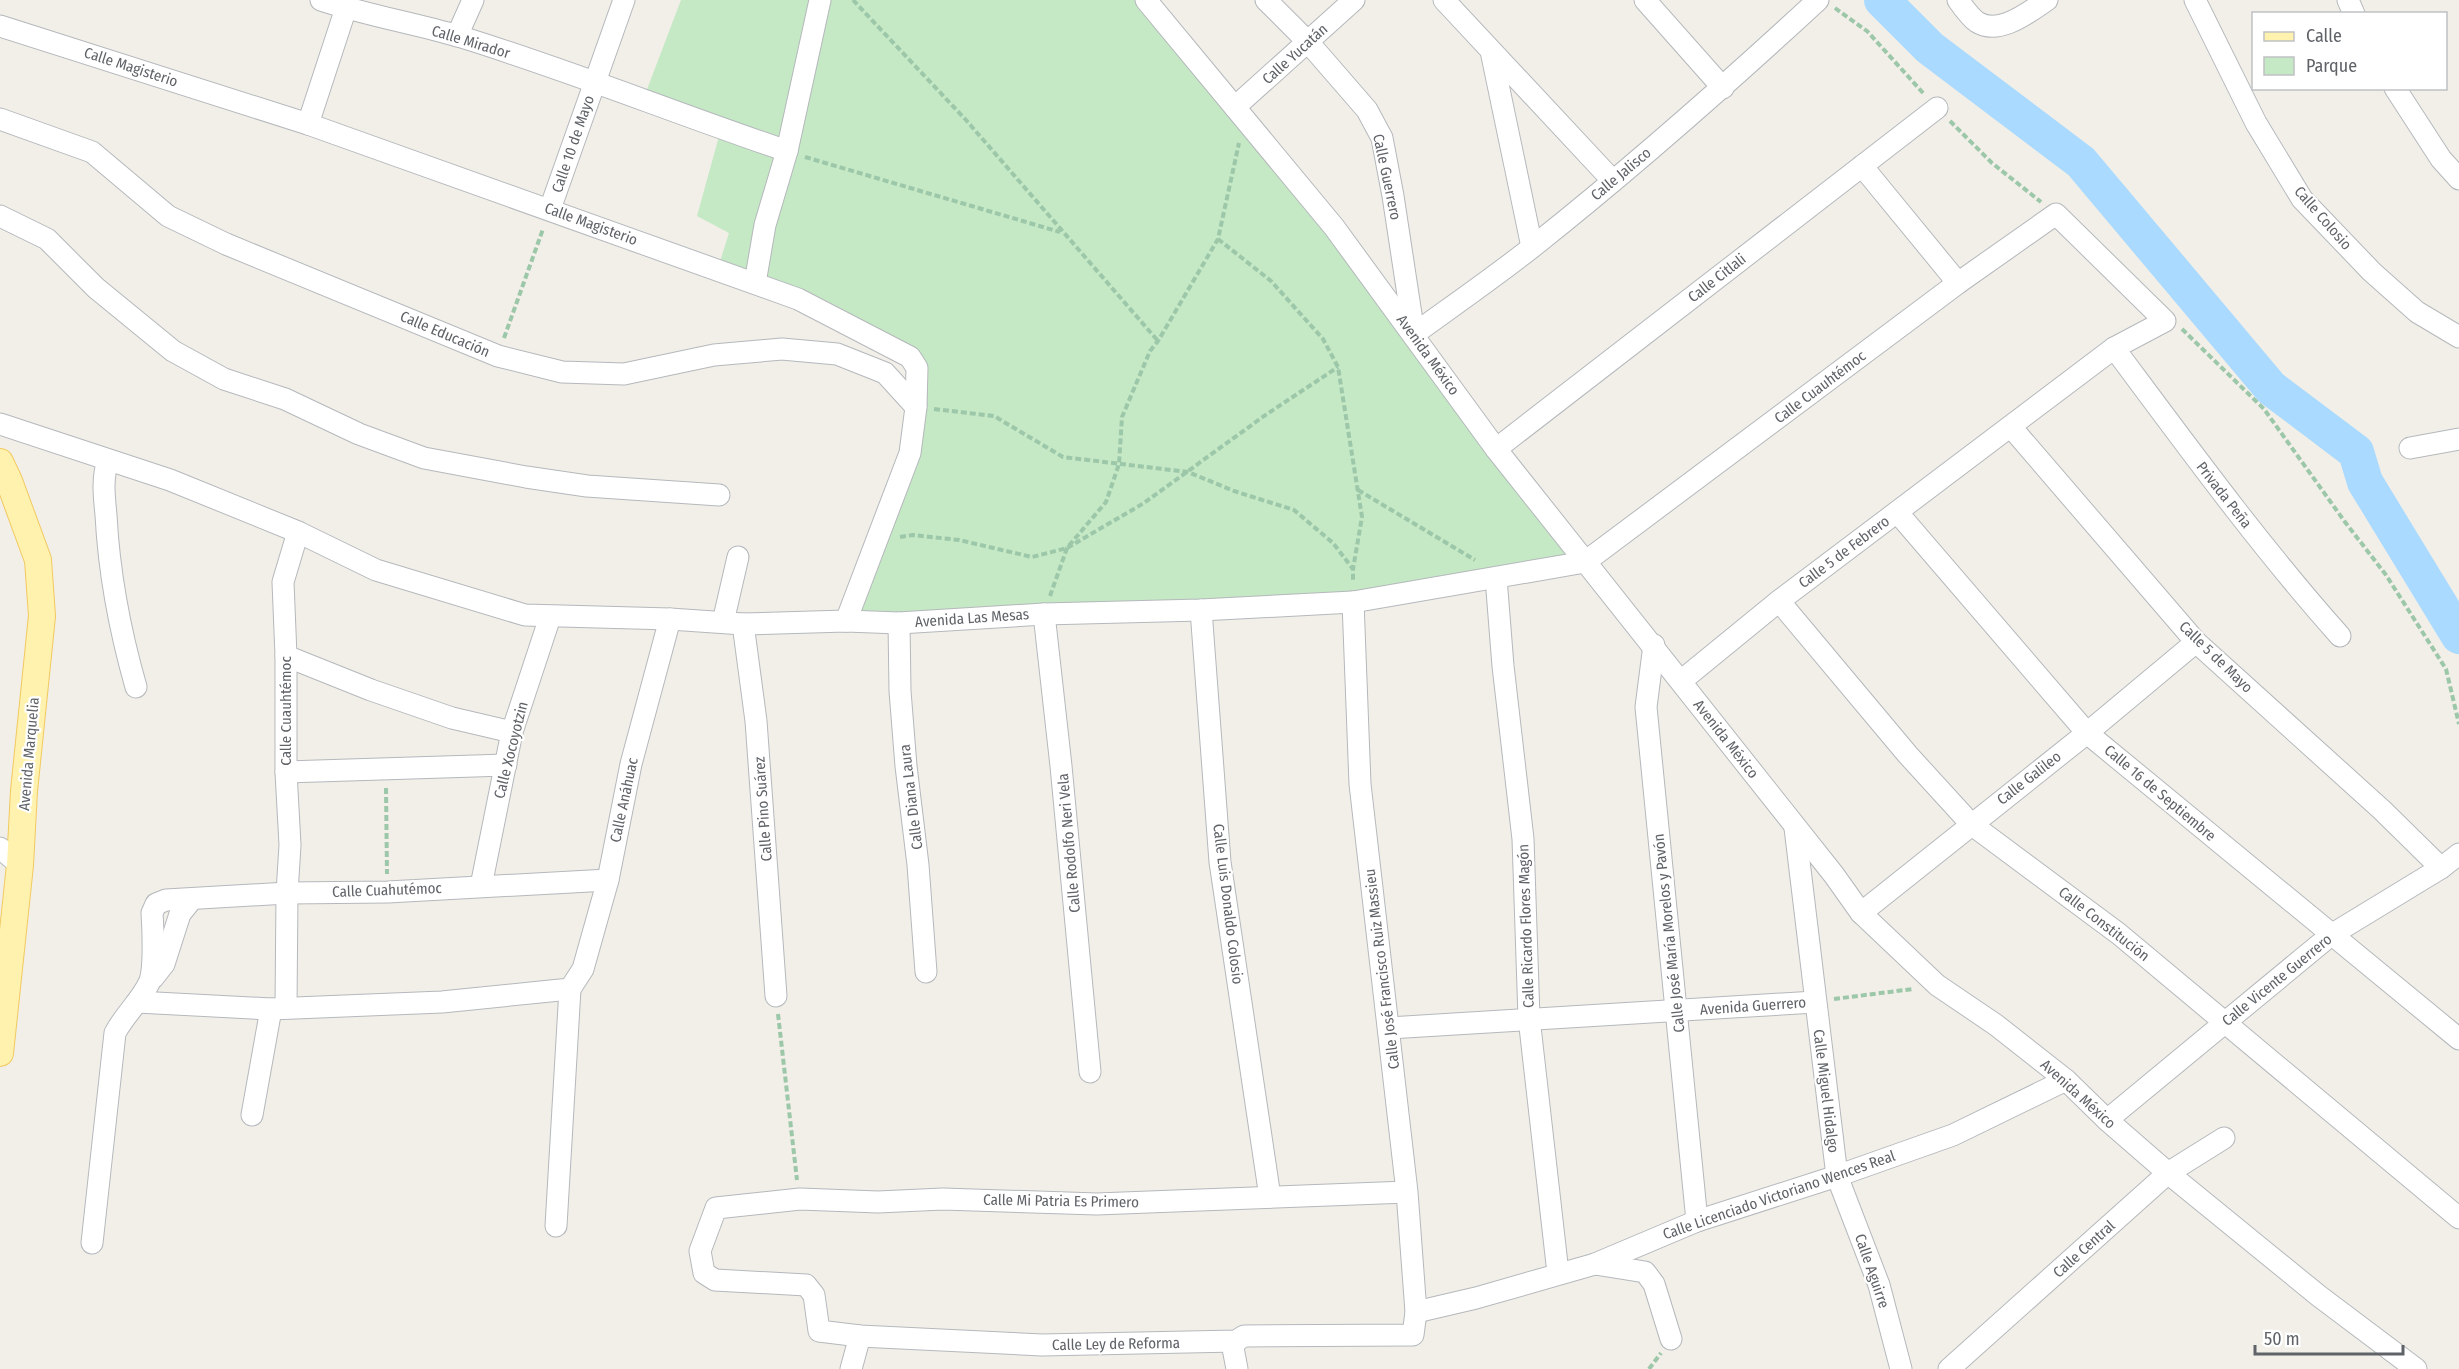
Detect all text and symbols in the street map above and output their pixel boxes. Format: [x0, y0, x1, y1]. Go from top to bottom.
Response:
legend [2252, 12, 2447, 90]
street label: Calle Yucatán [1259, 20, 1331, 88]
street label: Calle Mirador [430, 22, 513, 63]
text: Calle [2306, 25, 2342, 47]
street label: Calle Magisterio [82, 43, 180, 91]
text: Parque [2306, 55, 2357, 77]
street label: Calle 10 de Mayo [548, 93, 598, 195]
street label: Calle Guerrero [1369, 132, 1405, 222]
street label: Calle Jalisco [1587, 144, 1655, 204]
street label: Calle Colosio [2290, 182, 2356, 254]
street label: Calle Magisterio [542, 199, 640, 249]
street label: Calle Citlali [1684, 250, 1750, 306]
street label: Calle Educación [397, 307, 493, 361]
street label: Avenida México [1393, 311, 1463, 399]
street label: Calle Cuauhtémoc [1771, 346, 1870, 427]
street label: Privada Peña [2192, 458, 2256, 532]
street label: Calle 5 de Febrero [1795, 512, 1893, 592]
street label: Avenida Las Mesas [914, 605, 1030, 631]
street label: Calle 5 de Mayo [2176, 617, 2257, 697]
street label: Calle Cuauhtémoc [277, 656, 295, 766]
street label: Avenida México [1690, 696, 1762, 782]
street label: Avenida Marquelia [15, 697, 43, 811]
street label: Calle Xocoyotzin [490, 700, 532, 800]
street label: Calle 16 de Septiembre [2101, 741, 2219, 845]
street label: Calle Diana Laura [896, 743, 926, 851]
street label: Calle Galileo [1993, 747, 2065, 809]
street label: Calle Anáhuac [606, 755, 642, 844]
street label: Calle Pino Suárez [750, 756, 776, 862]
street label: Calle Rodolfo Neri Vela [1054, 772, 1084, 914]
street label: Calle Luis Donaldo Colosio [1209, 823, 1247, 985]
street label: Calle José María Morelos y Pavón [1650, 833, 1688, 1033]
street label: Calle Ricardo Flores Magón [1514, 844, 1538, 1008]
street label: Calle José Francisco Ruiz Massieu [1361, 868, 1403, 1070]
street label: Calle Cuahutémoc [332, 879, 443, 901]
street label: Calle Constitución [2055, 883, 2153, 965]
street label: Calle Vicente Guerrero [2219, 930, 2336, 1030]
street label: Avenida Guerrero [1699, 993, 1807, 1019]
street label: Calle Miguel Hidalgo [1809, 1028, 1843, 1154]
street label: Avenida México [2037, 1056, 2119, 1132]
street label: Calle Licenciado Victoriano Wences Real [1660, 1147, 1898, 1243]
street label: Calle Mi Patria Es Primero [983, 1191, 1139, 1211]
street label: Calle Central [2049, 1217, 2119, 1281]
street label: Calle Aguirre [1851, 1232, 1893, 1310]
scale bar [2255, 1318, 2404, 1356]
text: 50 m [2264, 1328, 2300, 1350]
street label: Calle Ley de Reforma [1052, 1334, 1180, 1354]

